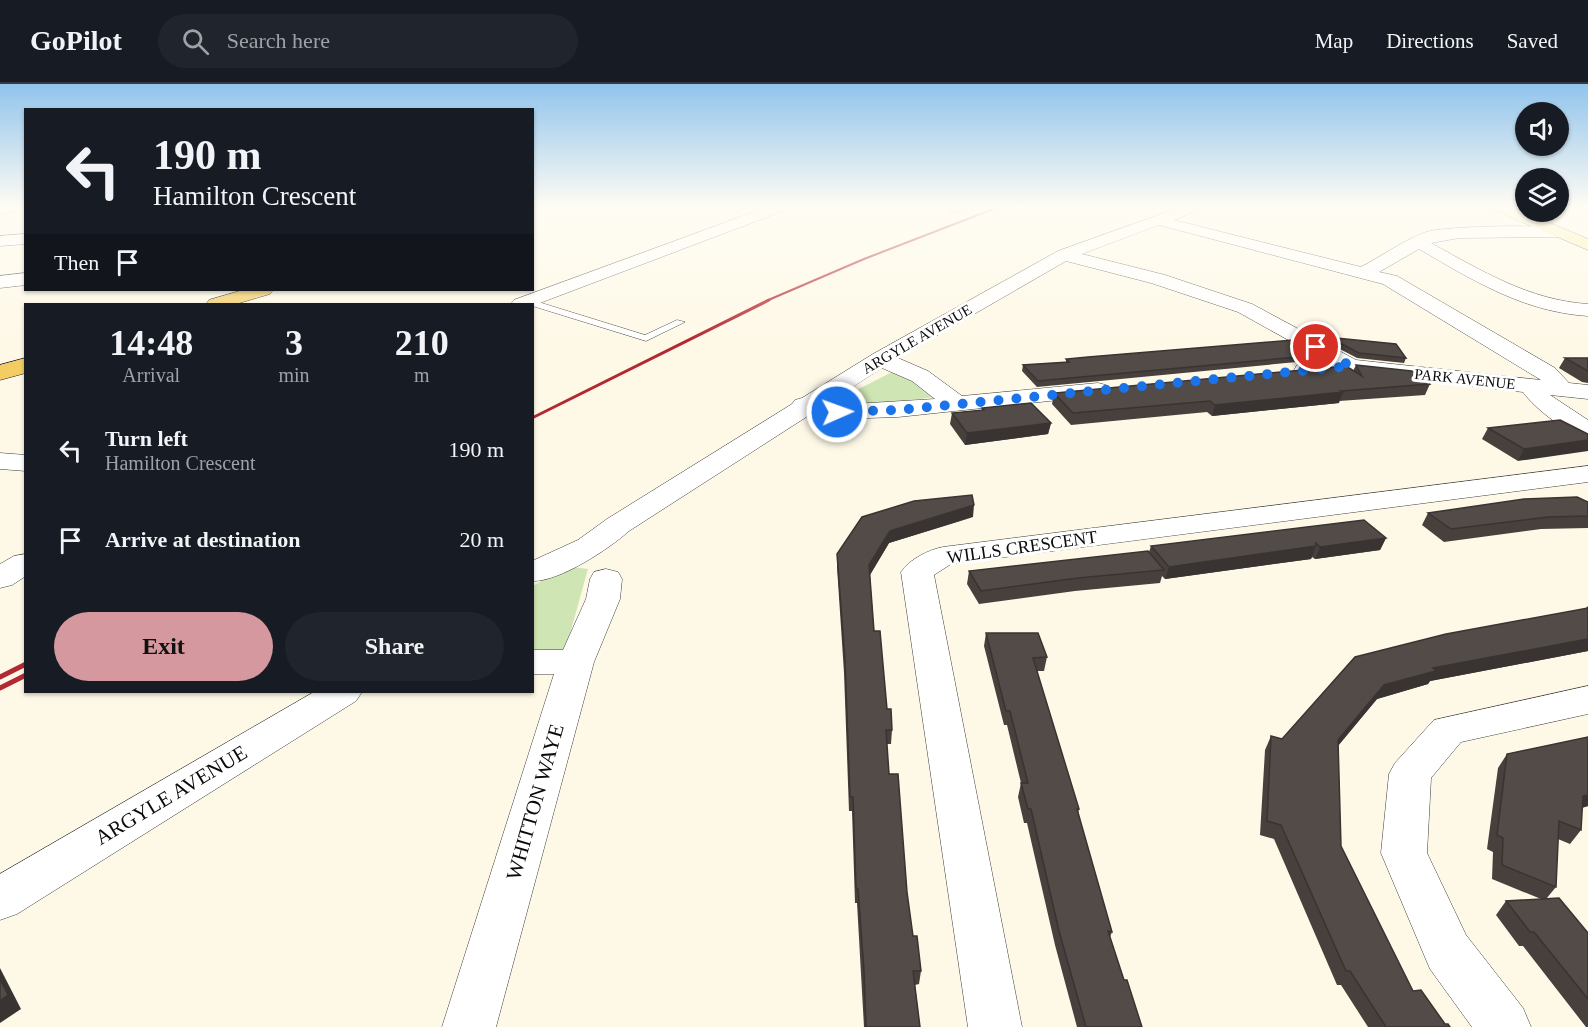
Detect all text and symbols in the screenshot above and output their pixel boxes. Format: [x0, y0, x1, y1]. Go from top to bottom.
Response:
search box [158, 14, 578, 68]
text: GoPilot [30, 25, 122, 56]
icon: search [179, 25, 212, 58]
text: Search here [227, 28, 330, 53]
text: Map [1315, 29, 1353, 53]
text: Directions [1386, 29, 1474, 53]
text: Saved [1507, 29, 1558, 53]
map controls [1515, 102, 1569, 222]
button: sound [1515, 102, 1569, 156]
icon: left [54, 132, 132, 210]
text: 190 m [153, 132, 262, 178]
button: layers [1515, 168, 1569, 222]
text: Hamilton Crescent [153, 181, 356, 211]
icon: arrive [111, 246, 144, 279]
text: Then [54, 250, 99, 275]
street label: ARGYLE AVENUE [860, 301, 974, 377]
pin [1290, 321, 1341, 372]
text: 14:48 [109, 323, 193, 363]
text: 3 [285, 323, 303, 363]
text: 210 [395, 323, 449, 363]
icon: arrive [1299, 330, 1332, 363]
text: Arrival [122, 364, 180, 386]
text: min [278, 364, 310, 386]
text: m [414, 364, 430, 386]
street label: PARK AVENUE [1414, 366, 1516, 392]
position arrow [805, 380, 869, 444]
text: Turn left [105, 426, 188, 451]
icon: left [54, 434, 87, 467]
text: 190 m [448, 437, 504, 462]
text: Hamilton Crescent [105, 452, 256, 474]
icon: arrive [54, 524, 87, 557]
text: Arrive at destination [105, 527, 301, 552]
text: 20 m [459, 527, 504, 552]
street label: WILLS CRESCENT [946, 527, 1098, 567]
button: Exit [54, 612, 273, 681]
button: Share [285, 612, 504, 681]
street label: WHITTON WAYE [501, 721, 569, 883]
street label: ARGYLE AVENUE [91, 740, 251, 850]

